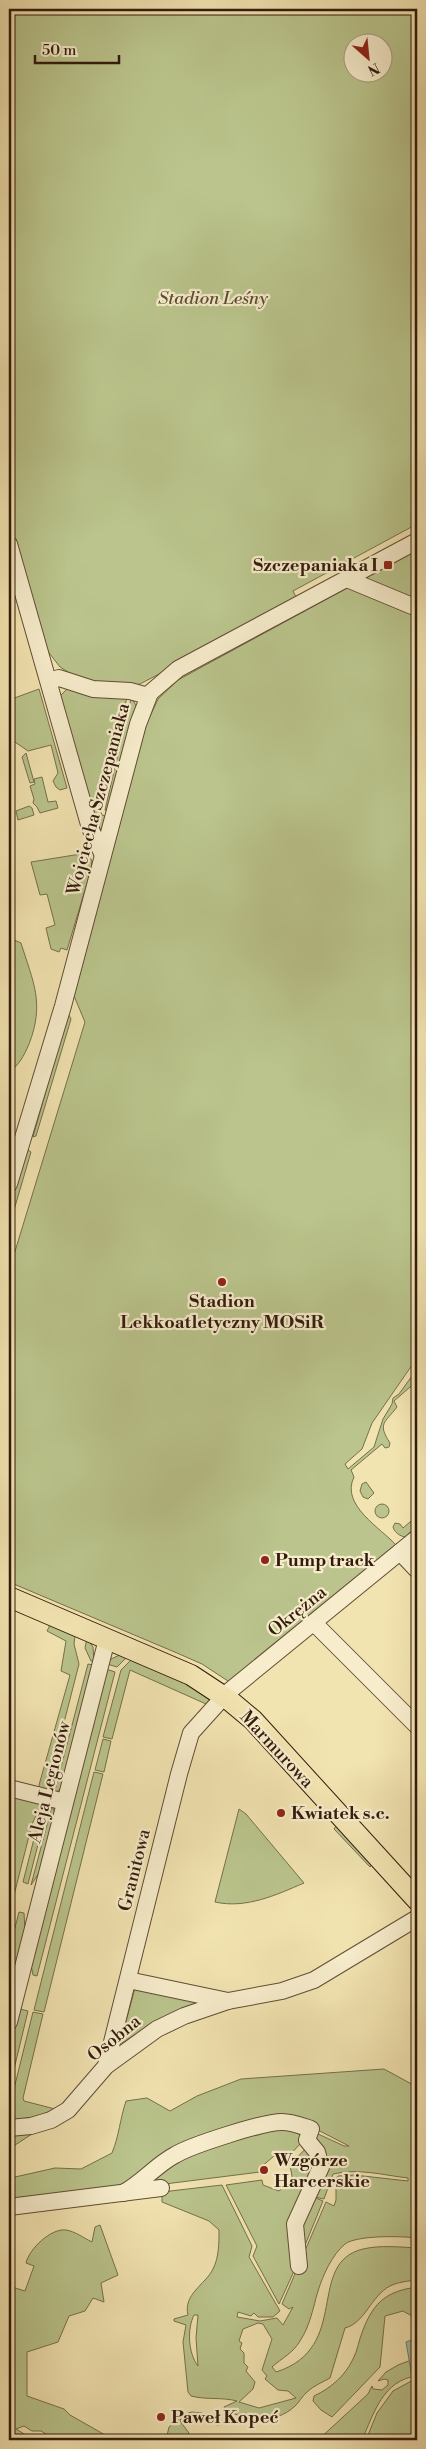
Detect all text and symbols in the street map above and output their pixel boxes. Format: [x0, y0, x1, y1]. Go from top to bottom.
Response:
scale bar [35, 32, 119, 64]
north arrow [344, 32, 394, 82]
text: 50 m [42, 41, 76, 60]
text: N [364, 58, 382, 79]
park label: Stadion Leśny [158, 287, 269, 310]
place label: Szczepaniaka I [253, 554, 378, 577]
marker: Szczepaniaka I [382, 559, 394, 571]
street label: Wojciecha Szczepaniaka [62, 700, 135, 899]
marker: Stadion Lekkoatletyczny MOSiR [216, 1276, 228, 1288]
place label: Stadion Lekkoatletyczny MOSiR [120, 1290, 324, 1334]
place label: Pump track [275, 1549, 376, 1572]
marker: Pump track [259, 1554, 271, 1566]
street label: Okrężna [263, 1580, 332, 1642]
street label: Marmurowa [235, 1706, 319, 1794]
street label: Aleja Legionów [23, 1718, 76, 1846]
place label: Kwiatek s.c. [291, 1802, 390, 1825]
marker: Kwiatek s.c. [275, 1807, 287, 1819]
street label: Granitowa [113, 1826, 156, 1914]
street label: Osobna [83, 2009, 146, 2067]
place label: Wzgórze Harcerskie [273, 2149, 370, 2193]
marker: Wzgórze Harcerskie [258, 2164, 270, 2176]
place label: Paweł Kopeć [171, 2406, 279, 2429]
marker: Paweł Kopeć [155, 2411, 167, 2423]

